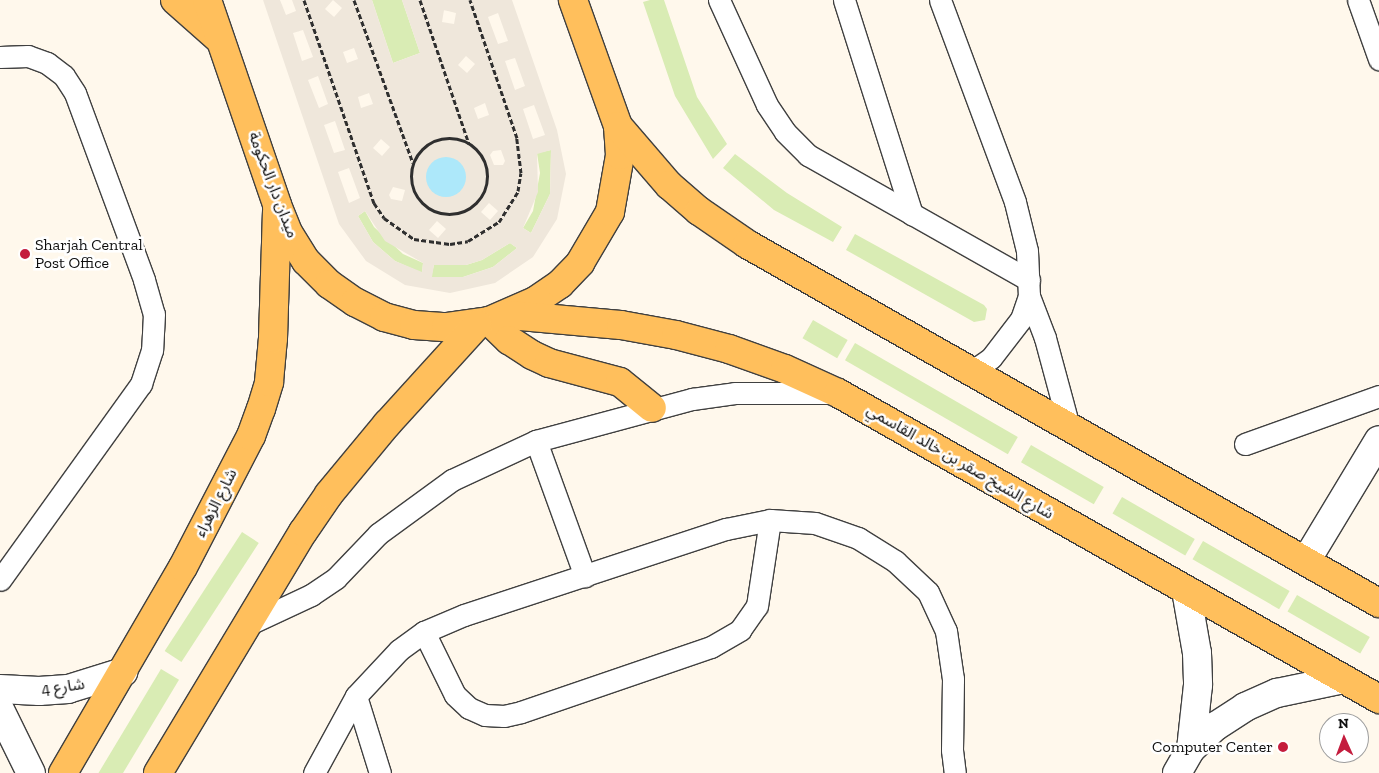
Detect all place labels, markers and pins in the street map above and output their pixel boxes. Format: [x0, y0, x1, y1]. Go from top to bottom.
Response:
place label: Sharjah Central Post Office [35, 235, 143, 273]
marker: Sharjah Central Post Office [19, 248, 31, 260]
place label: Computer Center [1152, 737, 1273, 757]
marker: Computer Center [1277, 741, 1289, 753]

